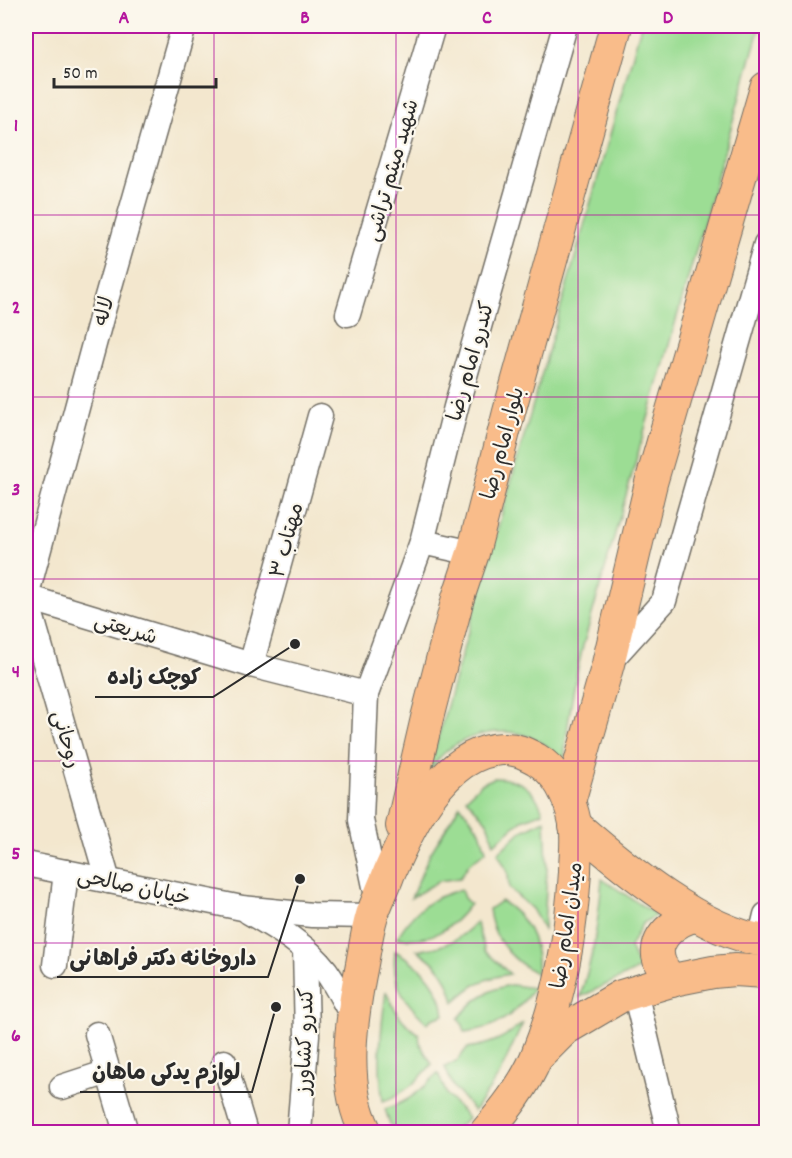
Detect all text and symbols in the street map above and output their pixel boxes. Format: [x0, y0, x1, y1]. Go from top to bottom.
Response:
text: A [119, 5, 130, 33]
text: B [300, 5, 310, 33]
text: C [482, 5, 492, 33]
text: D [663, 5, 674, 33]
scale bar [54, 51, 216, 89]
text: 50 m [63, 62, 98, 87]
street label: شهید میثم تراشی [359, 96, 429, 245]
text: 1 [14, 113, 18, 141]
street label: لاله [88, 294, 124, 330]
text: 2 [12, 295, 20, 323]
street label: کندرو امام رضا [441, 298, 504, 425]
street label: بلوار امام رضا [475, 384, 534, 503]
text: 3 [12, 477, 20, 505]
street label: مهتاب ۳ [264, 500, 313, 582]
street label: شریعتی [90, 607, 160, 655]
callout: کوچک زاده [95, 657, 213, 697]
text: 4 [12, 659, 20, 687]
text: کوچک زاده [107, 664, 201, 695]
street label: روحانی [42, 707, 87, 772]
text: 5 [11, 841, 21, 869]
street label: میدان امام رضا [545, 860, 593, 991]
street label: خیابان صالحی [74, 862, 193, 916]
callout: داروخانه دکتر فراهانی [57, 937, 268, 977]
text: داروخانه دکتر فراهانی [69, 945, 257, 976]
street label: کندرو کشاورز [290, 987, 324, 1097]
text: 6 [11, 1023, 21, 1051]
callout: لوازم یدکی ماهان [80, 1052, 252, 1092]
text: لوازم یدکی ماهان [92, 1059, 240, 1090]

